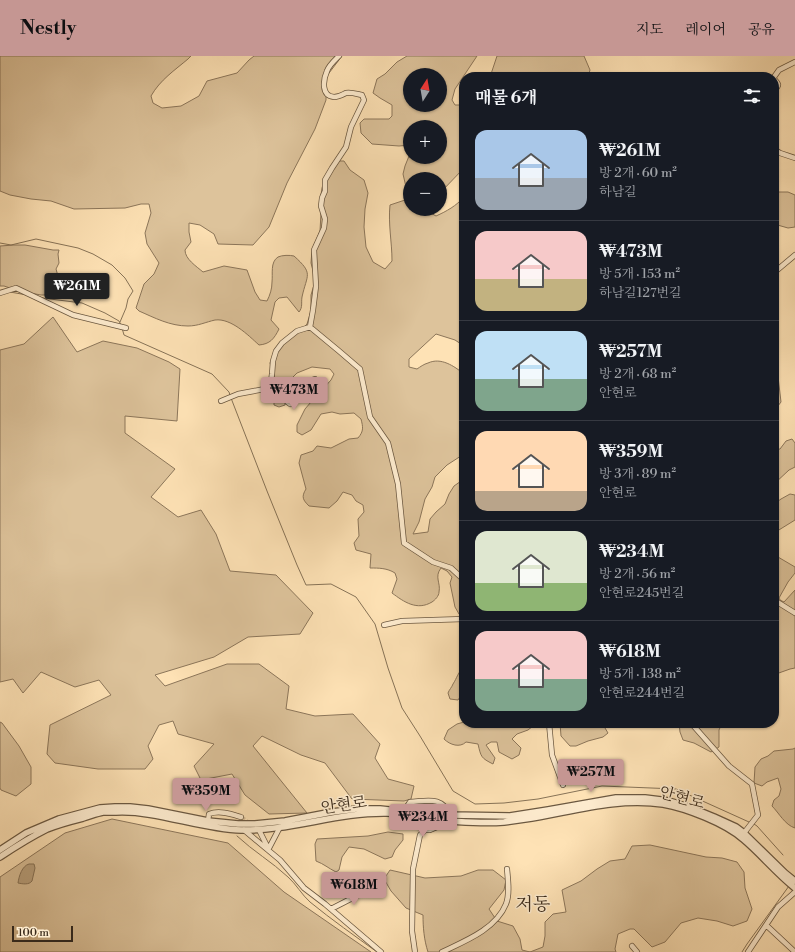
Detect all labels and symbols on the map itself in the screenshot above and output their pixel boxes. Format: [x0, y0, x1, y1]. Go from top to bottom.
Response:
north arrow [403, 68, 447, 112]
pin: ₩261M [49, 273, 105, 307]
pin: ₩473M [266, 377, 322, 411]
pin: ₩257M [563, 759, 619, 793]
pin: ₩359M [178, 778, 234, 812]
street label: 안현로 [657, 782, 708, 814]
street label: 안현로 [320, 792, 369, 818]
pin: ₩234M [395, 804, 451, 838]
pin: ₩618M [326, 872, 382, 906]
district label: 저동 [516, 893, 550, 916]
scale bar [12, 924, 73, 943]

